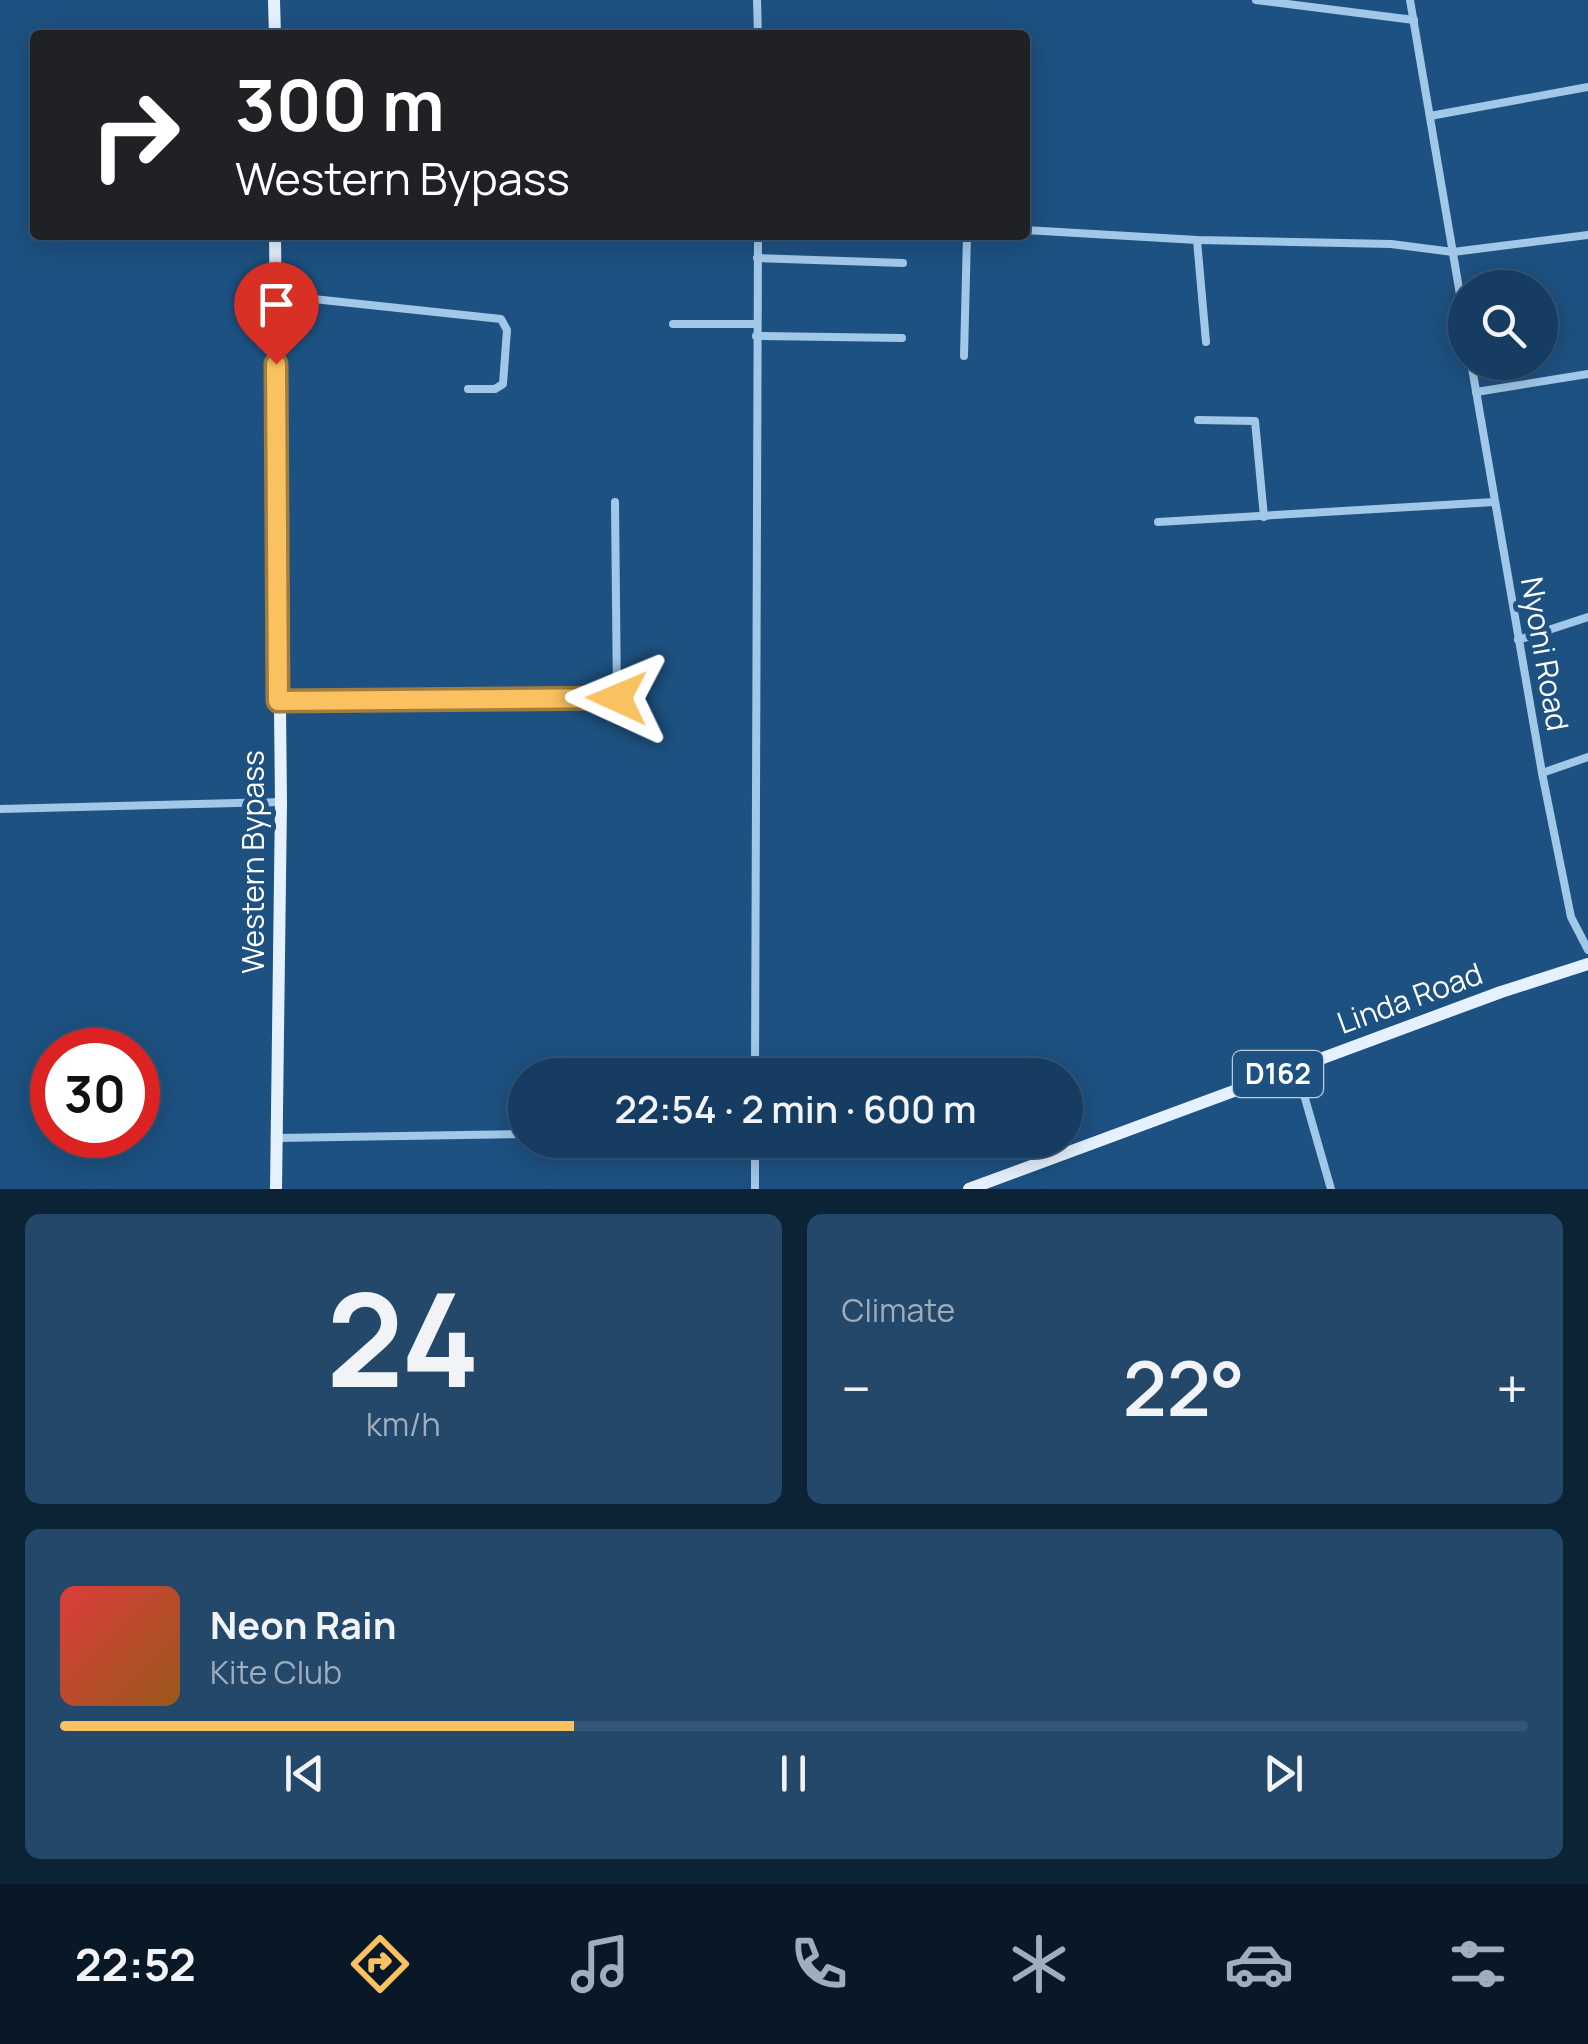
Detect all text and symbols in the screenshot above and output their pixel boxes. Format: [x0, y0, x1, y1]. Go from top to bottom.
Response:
text: 300 m [235, 56, 445, 152]
icon: right [70, 70, 200, 200]
text: Western Bypass [235, 147, 570, 209]
pin [234, 262, 319, 365]
map controls [1448, 270, 1558, 380]
button: search [1448, 270, 1558, 380]
icon: arrive [249, 277, 304, 332]
street label: Nyoni Road [1512, 574, 1579, 734]
position arrow [565, 646, 669, 750]
street label: Western Bypass [232, 750, 273, 974]
street label: Linda Road [1331, 952, 1488, 1043]
speed limit sign: 30 [30, 1028, 160, 1158]
road number: D162 [1233, 1051, 1323, 1097]
text: 22:54 · 2 min · 600 m [614, 1082, 977, 1134]
text: 24 [326, 1248, 480, 1426]
text: Climate [842, 1288, 955, 1332]
text: 22° [1123, 1336, 1245, 1439]
text: − [842, 1350, 871, 1426]
text: + [1496, 1350, 1528, 1426]
text: km/h [366, 1402, 440, 1446]
text: Neon Rain [210, 1598, 396, 1650]
text: Kite Club [210, 1650, 342, 1694]
icon: previous [277, 1746, 332, 1801]
icon: pause [766, 1746, 821, 1801]
icon: next [1256, 1746, 1311, 1801]
icon: directions [345, 1929, 415, 1999]
icon: music [565, 1929, 635, 1999]
icon: phone [784, 1929, 854, 1999]
icon: climate [1004, 1929, 1074, 1999]
icon: car [1224, 1929, 1294, 1999]
icon: filters [1443, 1929, 1513, 1999]
text: 22:52 [75, 1933, 196, 1995]

